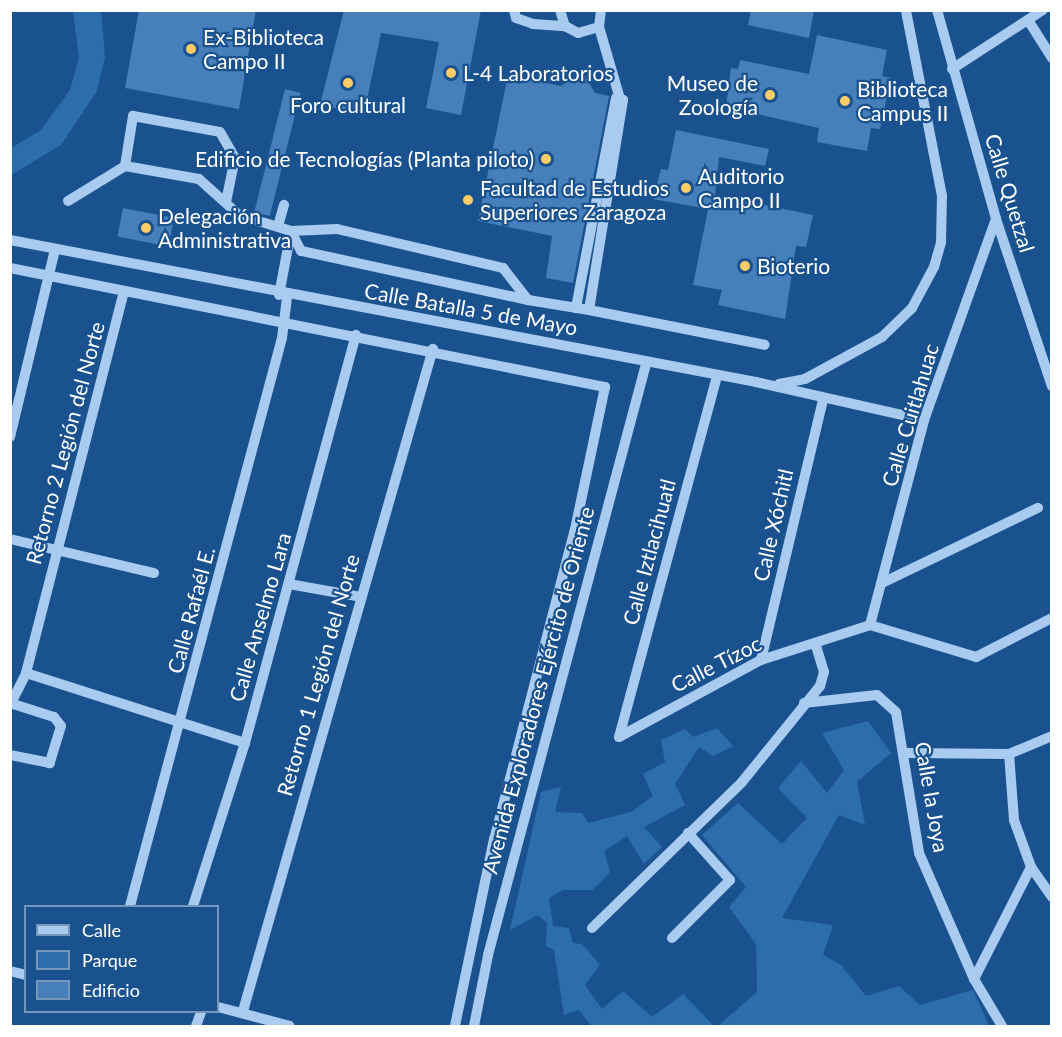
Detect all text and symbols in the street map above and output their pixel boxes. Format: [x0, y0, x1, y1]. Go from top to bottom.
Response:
place label: Ex-Biblioteca Campo II [203, 24, 324, 74]
marker: Ex-Biblioteca Campo II [184, 42, 198, 56]
place label: L-4 Laboratorios [463, 60, 613, 86]
marker: L-4 Laboratorios [444, 66, 458, 80]
place label: Museo de Zoología [667, 70, 758, 120]
marker: Foro cultural [341, 76, 355, 90]
place label: Biblioteca Campus II [857, 76, 948, 126]
marker: Museo de Zoología [763, 88, 777, 102]
place label: Foro cultural [290, 92, 406, 118]
marker: Biblioteca Campus II [838, 94, 852, 108]
street label: Calle Quetzal [980, 131, 1040, 255]
place label: Edificio de Tecnologías (Planta piloto) [194, 146, 534, 172]
marker: Edificio de Tecnologías (Planta piloto) [539, 152, 553, 166]
place label: Auditorio Campo II [698, 163, 784, 213]
place label: Facultad de Estudios Superiores Zaragoza [480, 175, 669, 225]
marker: Auditorio Campo II [679, 181, 693, 195]
marker: Facultad de Estudios Superiores Zaragoza [461, 193, 475, 207]
place label: Delegación Administrativa [158, 203, 291, 253]
marker: Delegación Administrativa [139, 221, 153, 235]
place label: Bioterio [757, 253, 830, 279]
marker: Bioterio [738, 259, 752, 273]
street label: Calle Batalla 5 de Mayo [363, 278, 579, 340]
street label: Retorno 2 Legión del Norte [20, 319, 110, 567]
street label: Calle Cuitlahuac [876, 340, 944, 490]
street label: Calle Xóchitl [748, 466, 798, 584]
street label: Calle Iztlacihuatl [617, 476, 681, 628]
street label: Avenida Exploradores Ejército de Oriente [477, 504, 599, 876]
street label: Calle Anselmo Lara [224, 529, 296, 705]
street label: Calle Rafaél E. [162, 544, 220, 676]
street label: Retorno 1 Legión del Norte [271, 551, 365, 799]
street label: Calle Tízoc [666, 630, 766, 698]
street label: Calle la Joya [910, 739, 954, 855]
legend [24, 905, 219, 1013]
text: Calle [82, 919, 121, 941]
text: Parque [82, 949, 137, 971]
text: Edificio [82, 979, 140, 1001]

